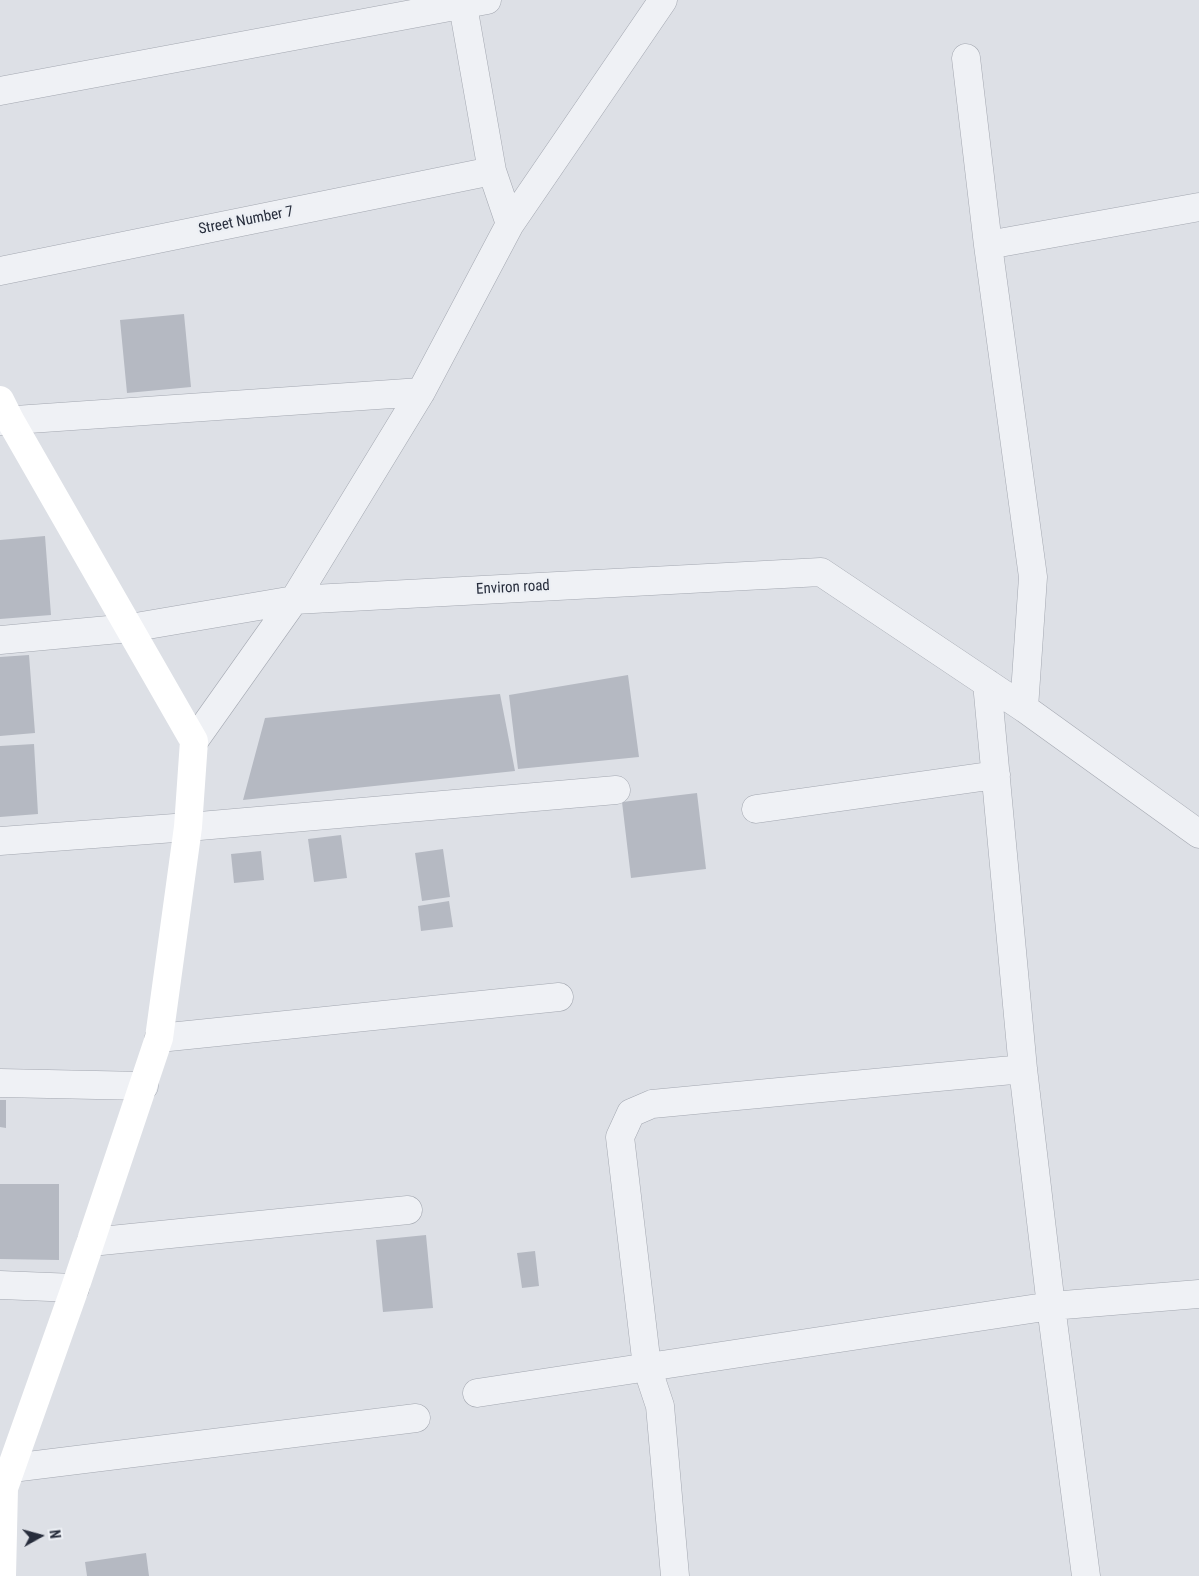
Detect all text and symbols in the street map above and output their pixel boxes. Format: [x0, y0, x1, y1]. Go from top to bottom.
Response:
street label: Street Number 7 [197, 203, 295, 239]
street label: Environ road [476, 577, 550, 599]
north arrow [15, 1511, 65, 1561]
text: N [46, 1529, 63, 1539]

